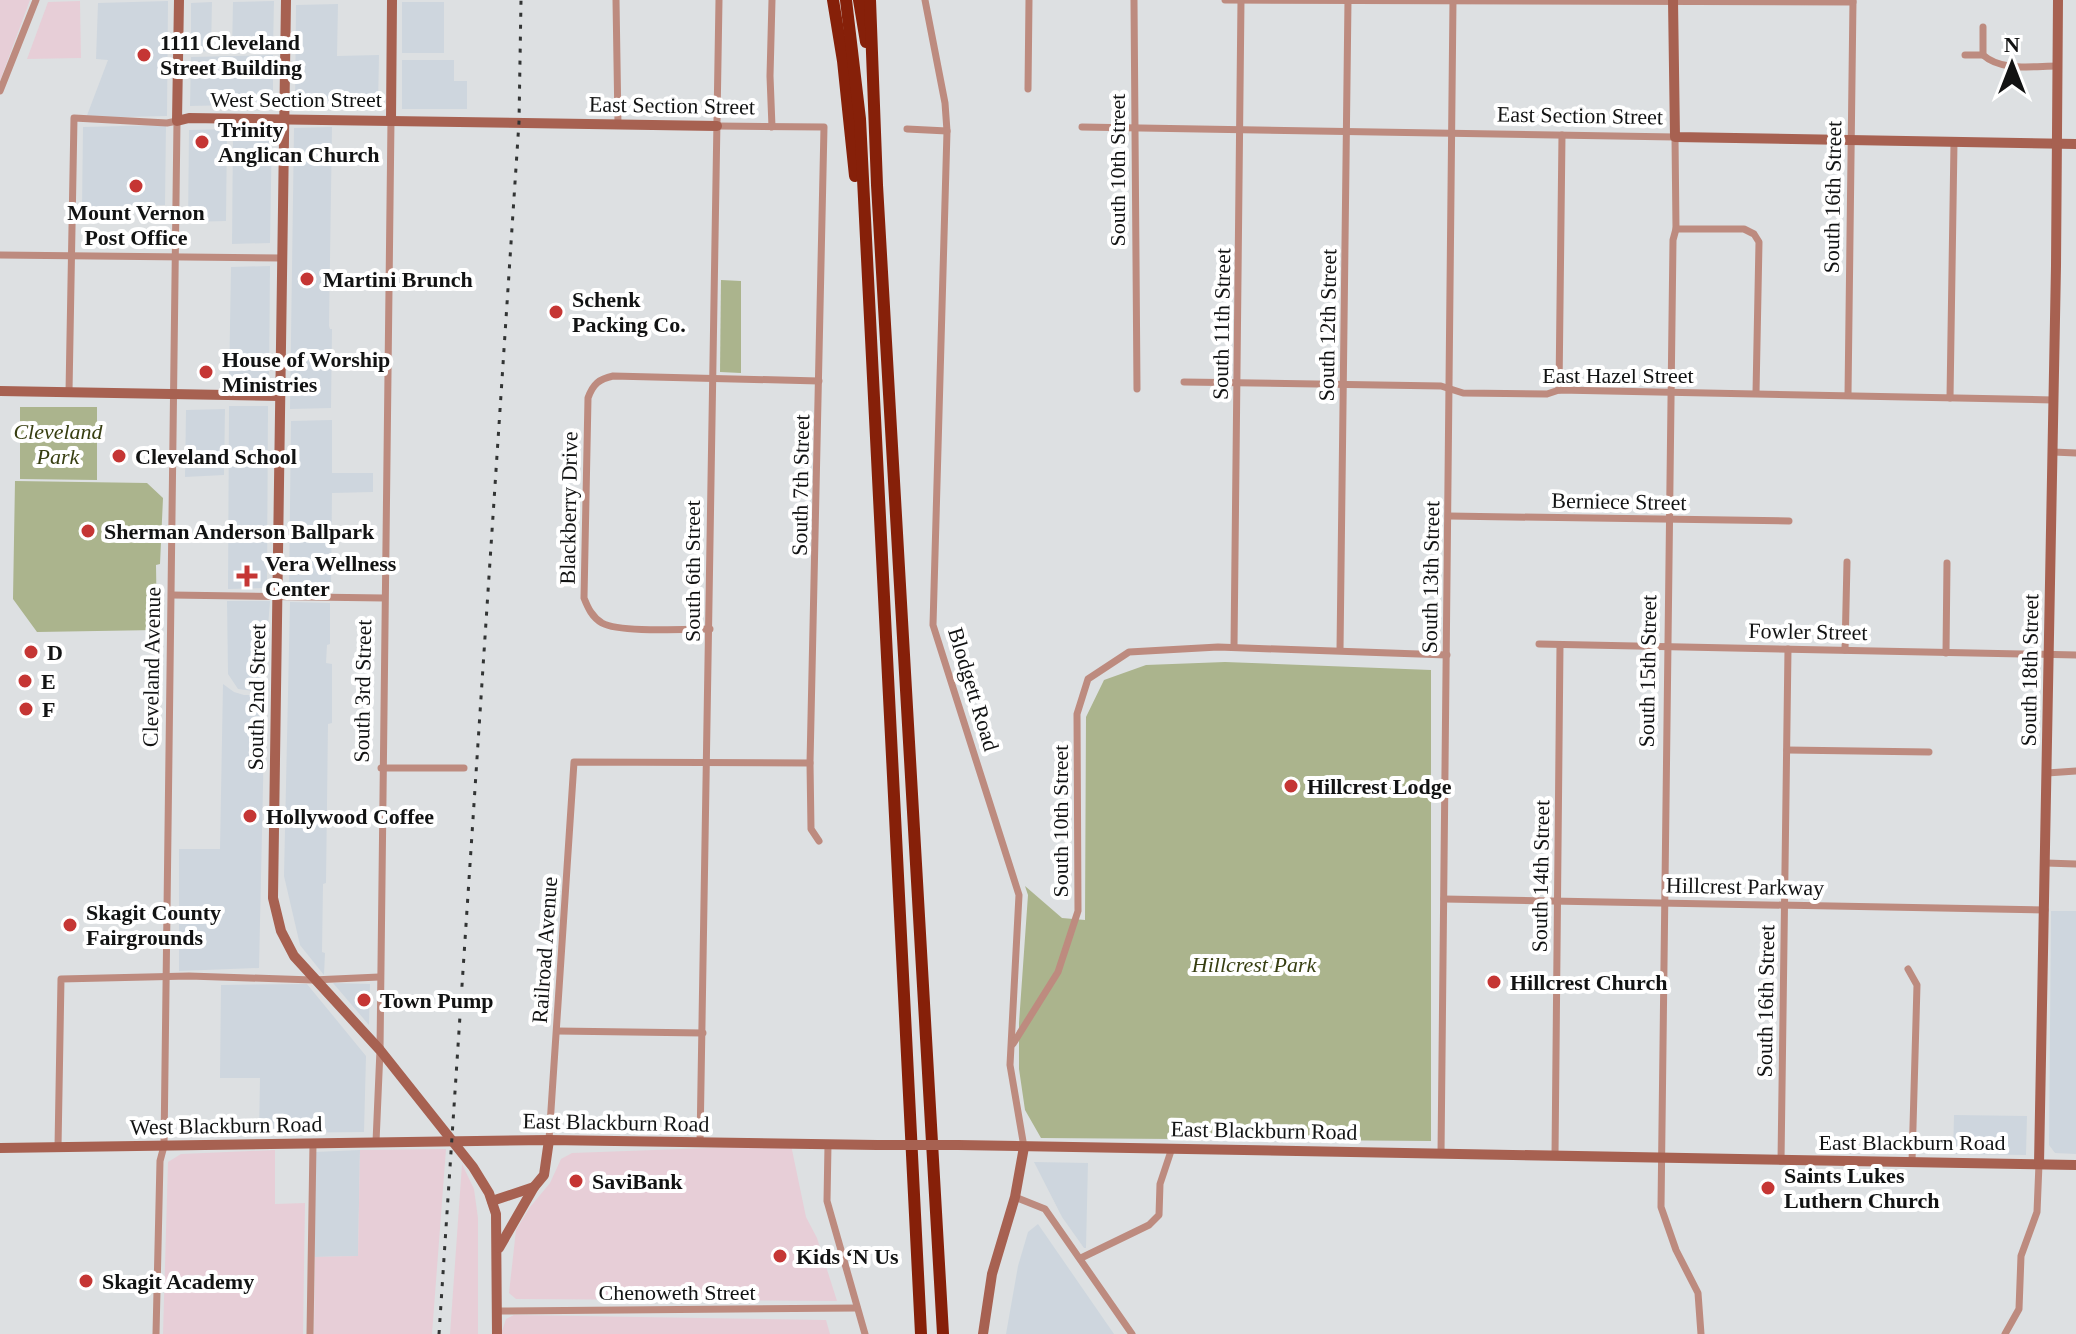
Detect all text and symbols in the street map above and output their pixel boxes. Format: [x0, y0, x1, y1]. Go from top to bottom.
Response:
north arrow [1972, 24, 2052, 104]
place label: 1111 Cleveland Street Building [160, 30, 302, 80]
text: N [2004, 32, 2020, 57]
marker: 1111 Cleveland Street Building [135, 46, 153, 64]
street label: West Section Street [210, 87, 382, 112]
street label: East Section Street [589, 92, 755, 119]
street label: South 10th Street [1105, 94, 1130, 246]
street label: East Section Street [1497, 102, 1663, 129]
place label: Trinity Anglican Church [218, 117, 380, 167]
street label: South 16th Street [1819, 120, 1846, 274]
marker: Trinity Anglican Church [193, 133, 211, 151]
marker: Mount Vernon Post Office [127, 177, 145, 195]
place label: Mount Vernon Post Office [67, 200, 205, 250]
street label: South 11th Street [1208, 248, 1235, 400]
street label: South 12th Street [1314, 248, 1341, 402]
place label: Martini Brunch [323, 267, 473, 292]
marker: Martini Brunch [298, 270, 316, 288]
place label: Schenk Packing Co. [572, 287, 686, 337]
marker: Schenk Packing Co. [547, 303, 565, 321]
place label: House of Worship Ministries [222, 347, 390, 397]
marker: House of Worship Ministries [197, 363, 215, 381]
street label: East Hazel Street [1542, 363, 1694, 388]
street label: South 7th Street [787, 414, 814, 556]
park label: Cleveland Park [13, 419, 104, 469]
street label: Blackberry Drive [555, 431, 582, 585]
place label: Cleveland School [135, 444, 297, 469]
marker: Cleveland School [110, 447, 128, 465]
street label: Berniece Street [1551, 488, 1687, 515]
street label: South 6th Street [680, 500, 705, 642]
street label: South 13th Street [1417, 500, 1444, 654]
place label: Sherman Anderson Ballpark [104, 519, 375, 544]
marker: Sherman Anderson Ballpark [79, 522, 97, 540]
place label: Vera Wellness Center [265, 551, 397, 601]
marker: Vera Wellness Center [236, 565, 258, 587]
street label: Cleveland Avenue [138, 587, 165, 747]
street label: South 18th Street [2016, 593, 2043, 747]
street label: South 15th Street [1634, 594, 1661, 748]
street label: Fowler Street [1748, 618, 1868, 645]
street label: South 3rd Street [349, 619, 376, 763]
street label: South 2nd Street [243, 623, 270, 771]
street label: Blodgett Road [943, 624, 1004, 754]
place label: D [47, 640, 63, 665]
marker: D [22, 643, 40, 661]
place label: E [41, 669, 56, 694]
marker: E [16, 672, 34, 690]
place label: F [42, 697, 55, 722]
marker: F [17, 700, 35, 718]
street label: South 10th Street [1048, 745, 1073, 897]
place label: Hillcrest Lodge [1307, 774, 1452, 799]
marker: Hillcrest Lodge [1282, 777, 1300, 795]
street label: South 14th Street [1527, 799, 1554, 953]
place label: Hollywood Coffee [266, 804, 434, 829]
marker: Hollywood Coffee [241, 807, 259, 825]
street label: Hillcrest Parkway [1666, 873, 1824, 900]
street label: Railroad Avenue [527, 876, 562, 1024]
place label: Skagit County Fairgrounds [86, 900, 221, 950]
marker: Skagit County Fairgrounds [61, 916, 79, 934]
street label: South 16th Street [1752, 924, 1779, 1078]
park label: Hillcrest Park [1191, 952, 1317, 977]
place label: Hillcrest Church [1510, 970, 1667, 995]
marker: Hillcrest Church [1485, 973, 1503, 991]
place label: Town Pump [380, 988, 494, 1013]
marker: Town Pump [355, 991, 373, 1009]
street label: East Blackburn Road [522, 1108, 710, 1137]
street label: West Blackburn Road [130, 1111, 322, 1140]
street label: East Blackburn Road [1170, 1116, 1358, 1145]
street label: East Blackburn Road [1819, 1130, 2005, 1155]
place label: Saints Lukes Luthern Church [1784, 1163, 1939, 1213]
place label: SaviBank [592, 1169, 683, 1194]
marker: SaviBank [567, 1172, 585, 1190]
marker: Saints Lukes Luthern Church [1759, 1179, 1777, 1197]
place label: Kids ‘N Us [796, 1244, 899, 1269]
marker: Kids ‘N Us [771, 1247, 789, 1265]
place label: Skagit Academy [102, 1269, 254, 1294]
marker: Skagit Academy [77, 1272, 95, 1290]
street label: Chenoweth Street [598, 1280, 756, 1305]

